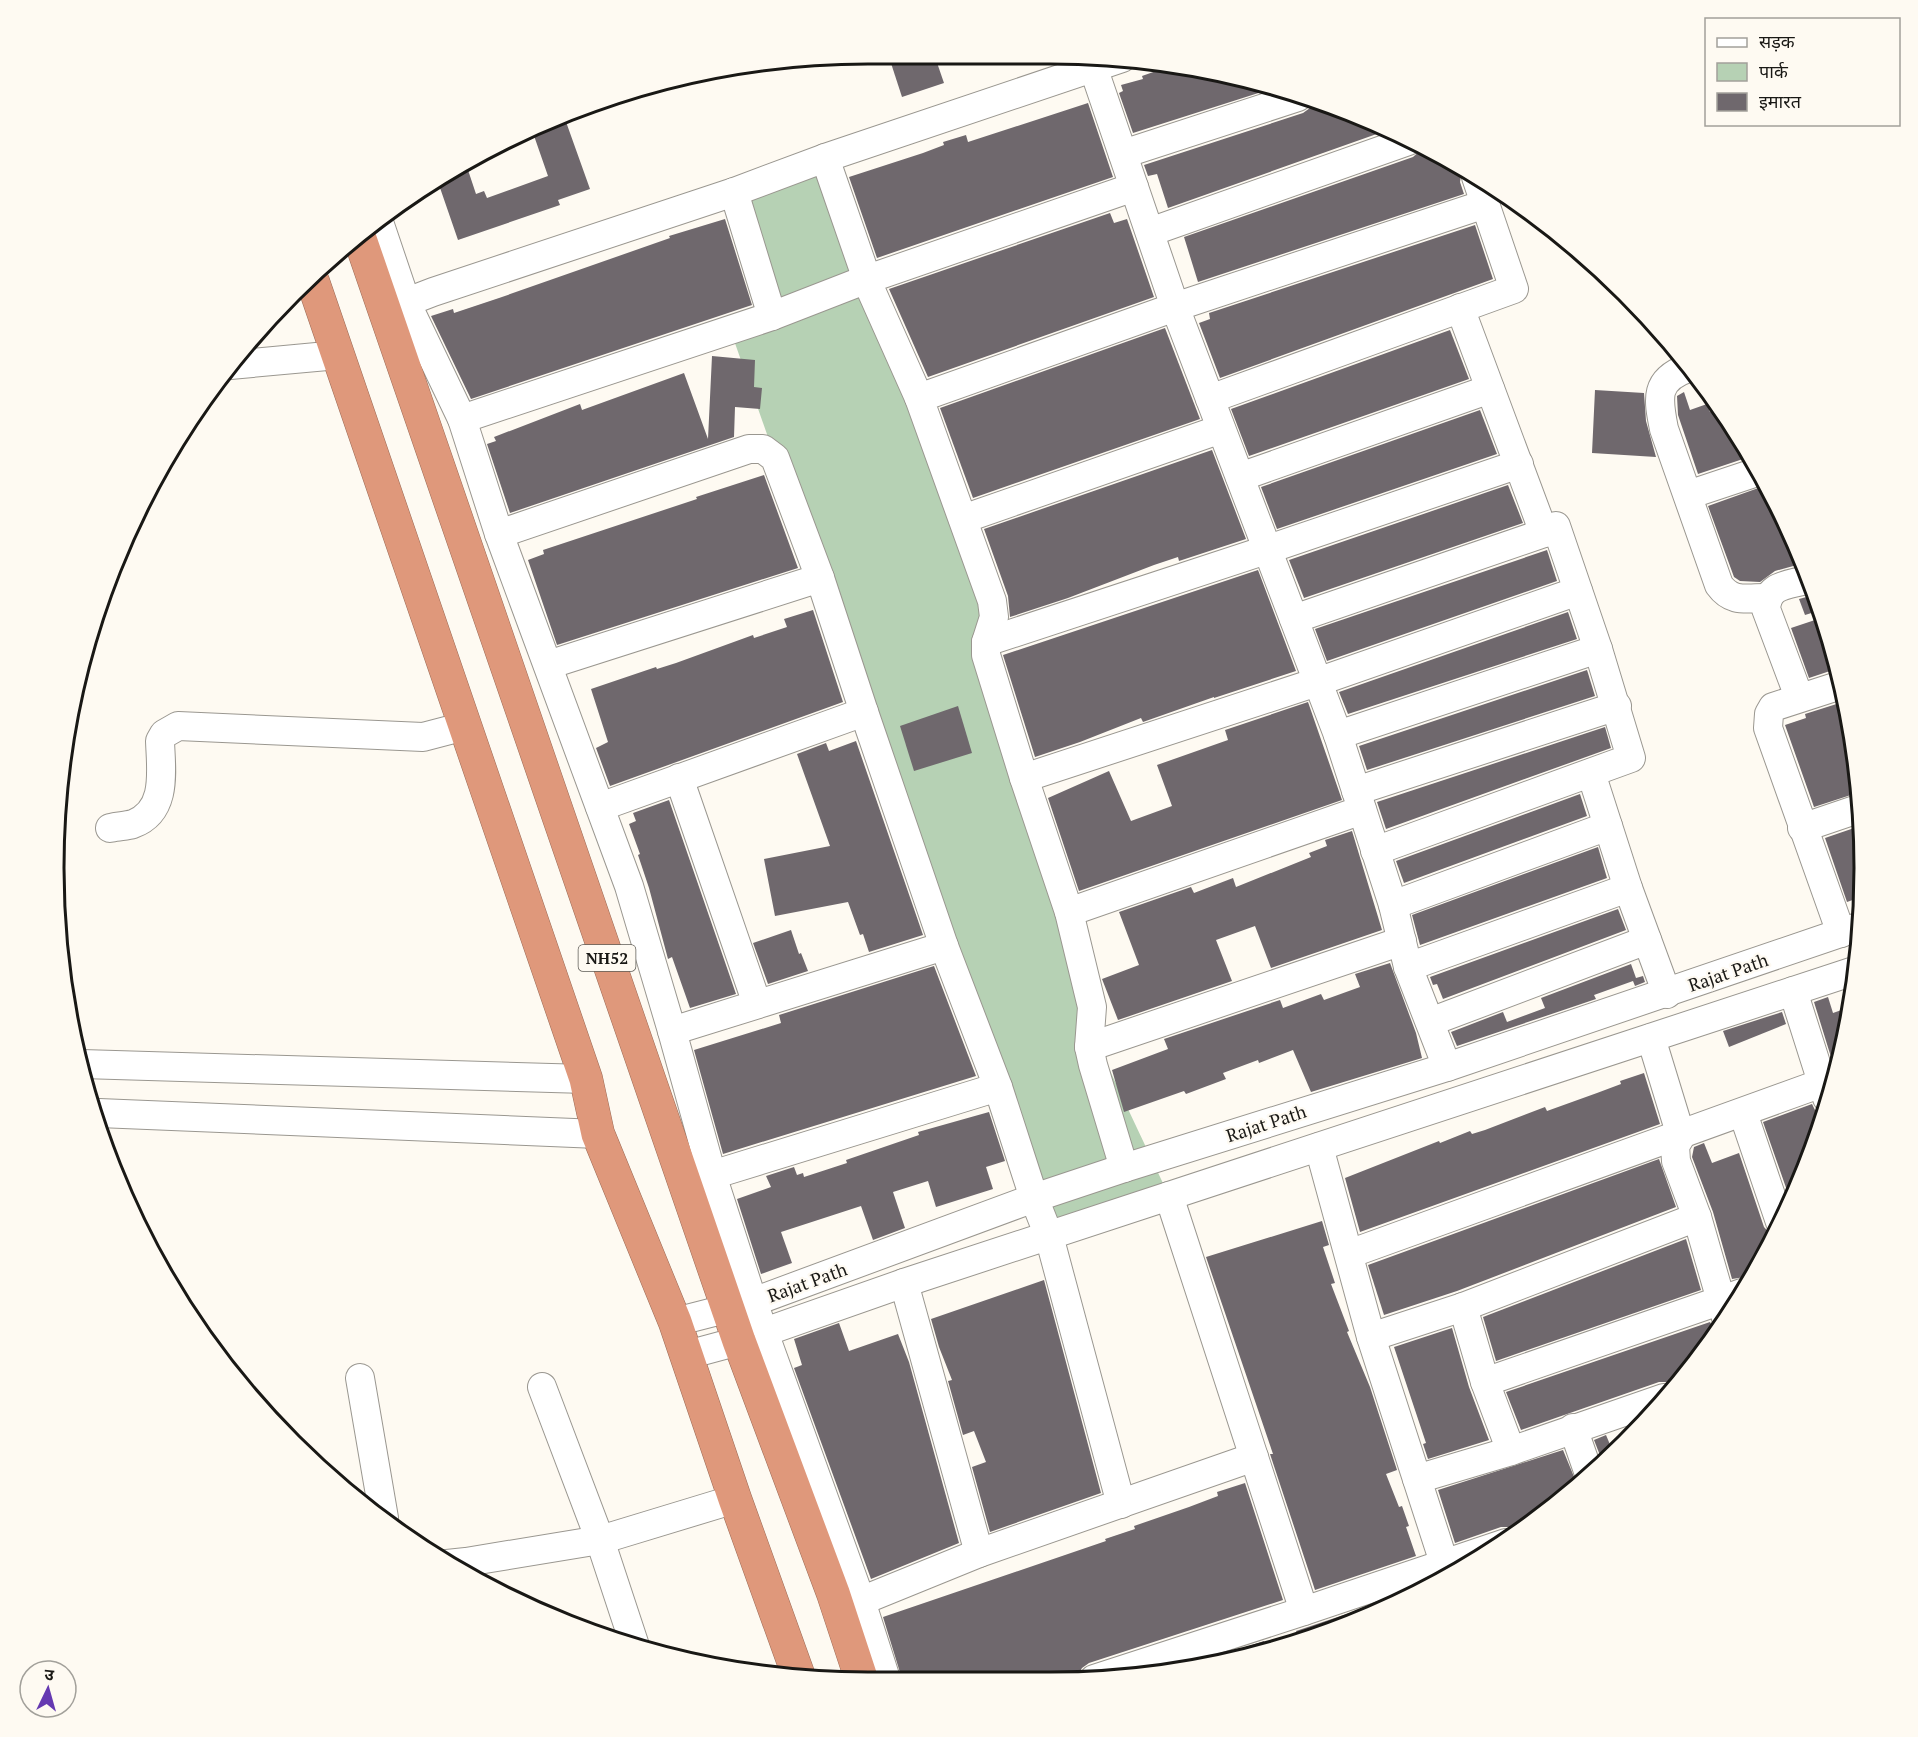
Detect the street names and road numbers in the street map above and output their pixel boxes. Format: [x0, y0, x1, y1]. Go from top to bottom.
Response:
road number: NH52 [578, 945, 636, 971]
street label: Rajat Path [1685, 947, 1772, 997]
street label: Rajat Path [1223, 1099, 1310, 1147]
street label: Rajat Path [764, 1256, 850, 1307]

